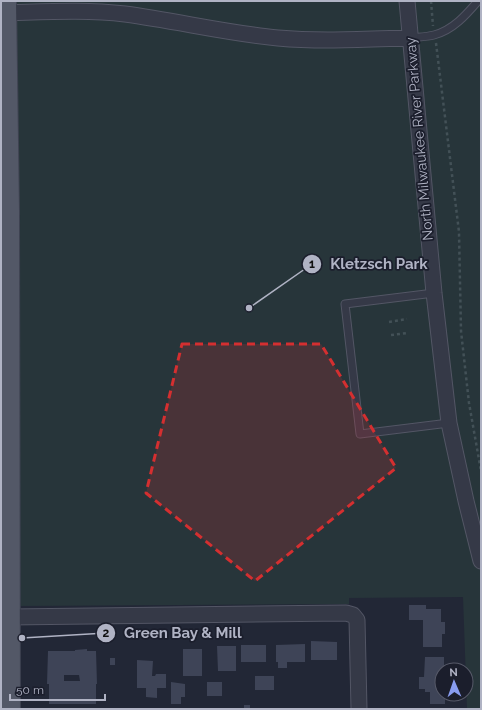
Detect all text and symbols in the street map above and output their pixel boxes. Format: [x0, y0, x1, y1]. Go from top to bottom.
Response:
street label: North Milwaukee River Parkway [402, 36, 436, 241]
callout: Kletzsch Park [302, 251, 435, 278]
text: Kletzsch Park [330, 255, 428, 273]
text: 1 [309, 257, 315, 271]
callout: Green Bay & Mill [96, 619, 250, 646]
text: Green Bay & Mill [124, 624, 242, 642]
text: 2 [103, 626, 110, 640]
north arrow [434, 662, 474, 702]
text: N [449, 666, 458, 679]
scale bar [10, 676, 105, 702]
text: 50 m [16, 683, 44, 697]

